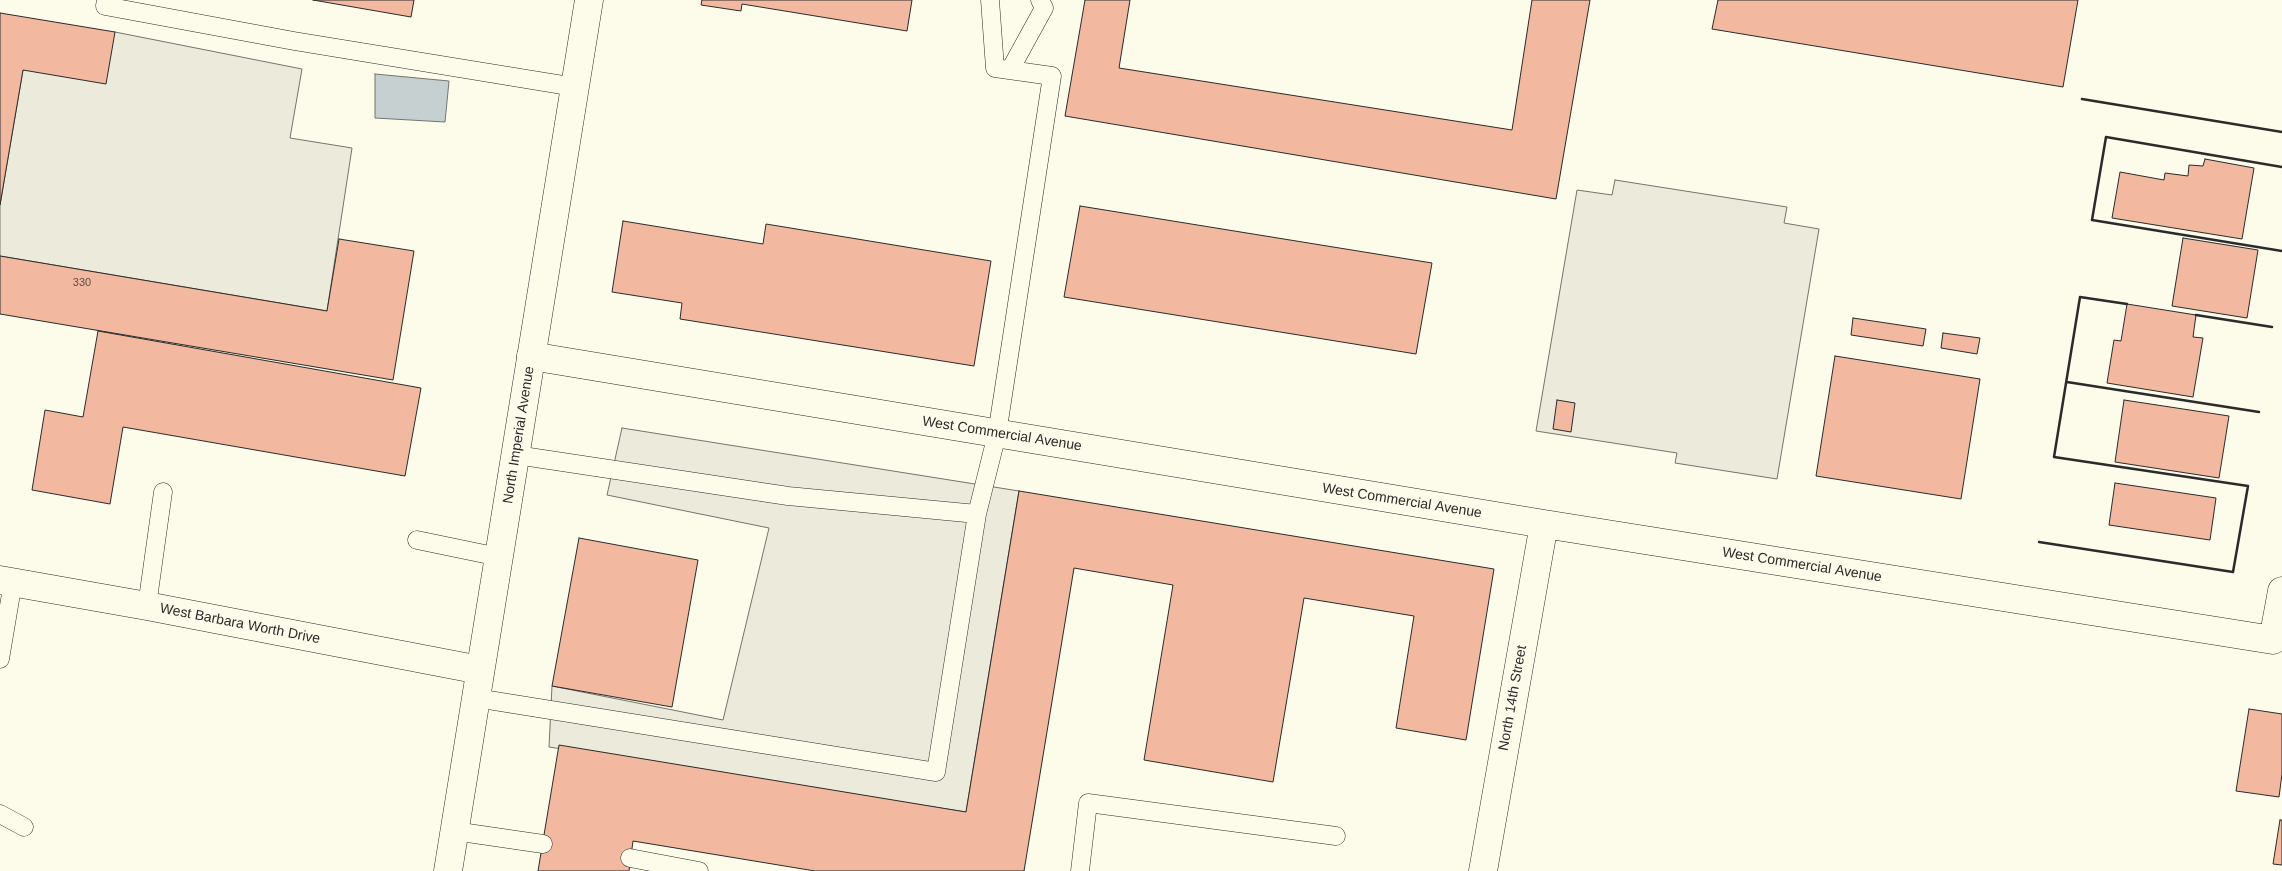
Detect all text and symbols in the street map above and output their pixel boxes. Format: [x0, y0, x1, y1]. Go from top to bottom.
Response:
house number: 330 [73, 276, 91, 290]
street label: North Imperial Avenue [500, 365, 538, 505]
street label: West Commercial Avenue [921, 413, 1083, 455]
street label: West Commercial Avenue [1321, 480, 1483, 522]
street label: West Commercial Avenue [1721, 544, 1883, 586]
street label: West Barbara Worth Drive [158, 600, 322, 648]
street label: North 14th Street [1495, 644, 1531, 752]

